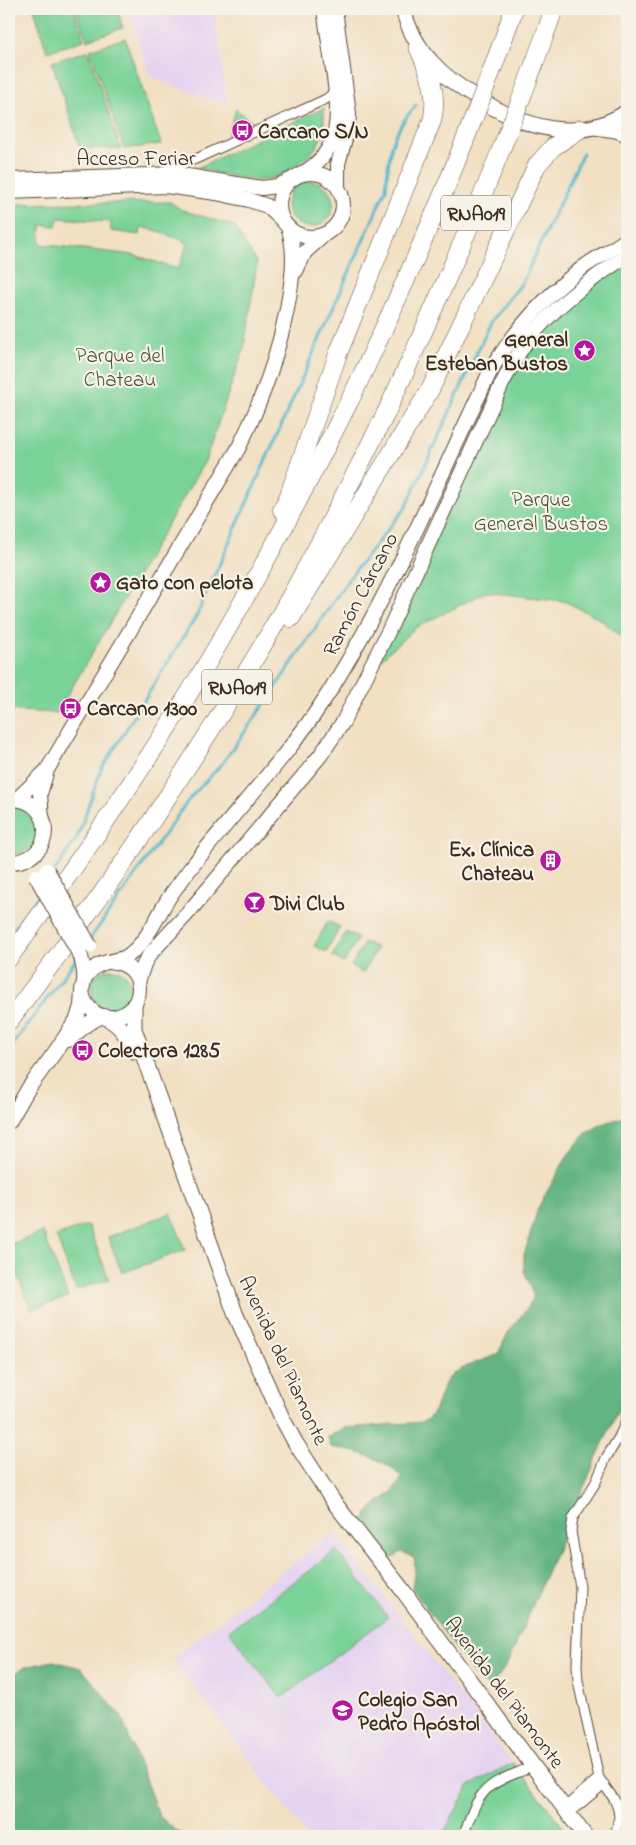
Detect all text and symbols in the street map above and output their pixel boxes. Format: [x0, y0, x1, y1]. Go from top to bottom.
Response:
place label: Carcano S/N [258, 118, 369, 148]
bus stop icon: Carcano S/N [230, 119, 254, 143]
street label: Acceso Feriar [76, 145, 196, 175]
road number: RNA019 [441, 196, 511, 230]
place label: General Esteban Bustos [425, 326, 568, 380]
place icon: General Esteban Bustos [572, 339, 596, 363]
park label: Parque del Chateau [76, 342, 164, 396]
park label: Parque General Bustos [474, 486, 608, 540]
street label: Ramón Cárcano [317, 528, 407, 662]
place label: Gato con pelota [116, 569, 253, 599]
place icon: Gato con pelota [88, 570, 112, 594]
road number: RNA019 [202, 670, 272, 704]
place label: Carcano 1300 [87, 695, 197, 725]
bus stop icon: Carcano 1300 [59, 696, 83, 720]
place label: Ex. Clínica Chateau [449, 836, 534, 890]
building icon: Ex. Clínica Chateau [538, 849, 562, 873]
place label: Divi Club [269, 890, 345, 920]
bar icon: Divi Club [242, 891, 266, 915]
place label: Colectora 1285 [98, 1037, 220, 1067]
bus stop icon: Colectora 1285 [70, 1038, 94, 1062]
street label: Avenida del Piamonte [230, 1271, 335, 1451]
street label: Avenida del Piamonte [436, 1611, 571, 1776]
place label: Colegio San Pedro Apóstol [358, 1686, 480, 1740]
school or university icon: Colegio San Pedro Apóstol [330, 1699, 354, 1723]

